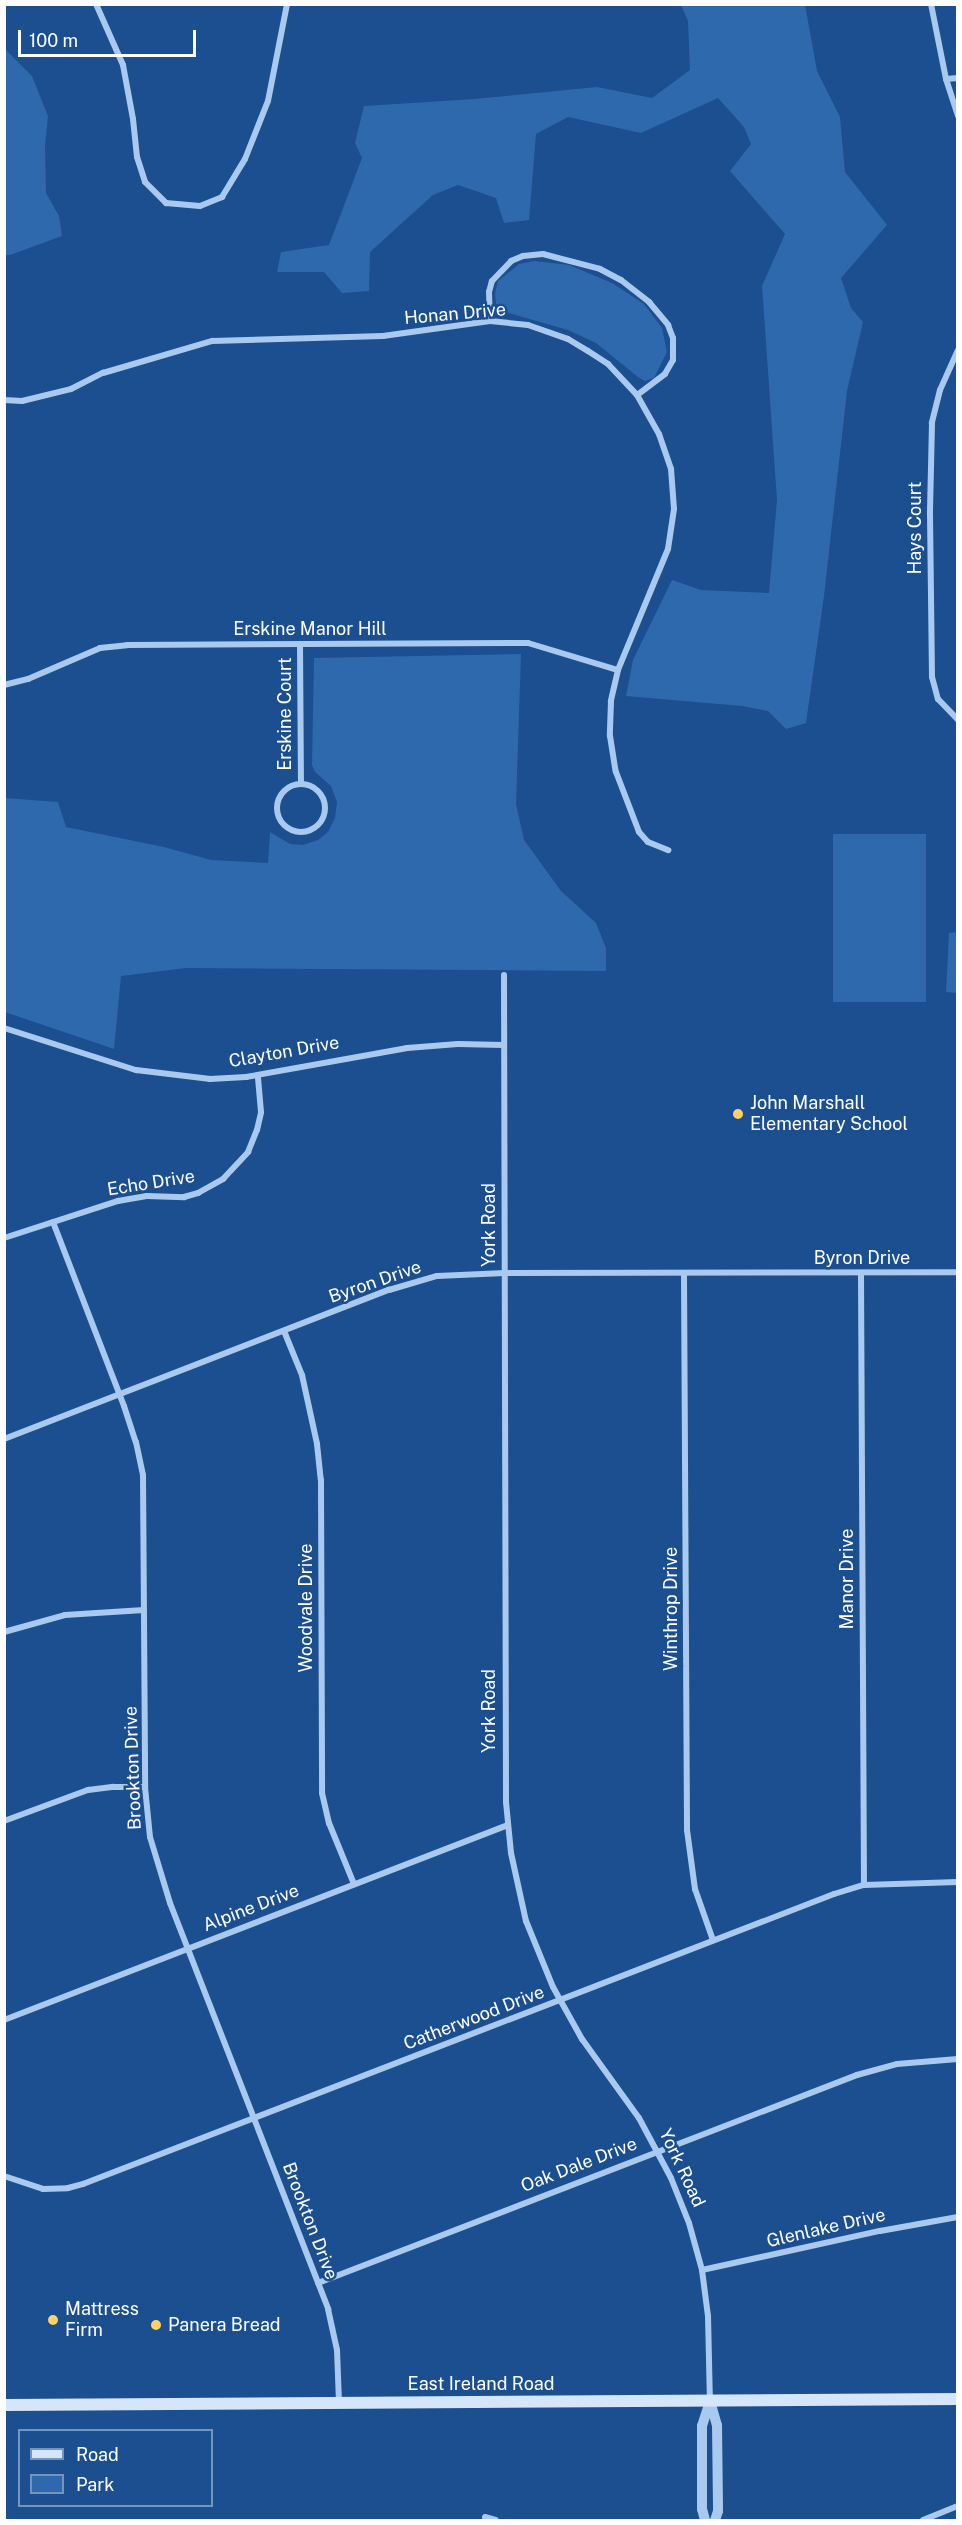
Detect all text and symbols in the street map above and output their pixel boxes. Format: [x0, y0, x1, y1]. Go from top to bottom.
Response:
scale bar [21, 18, 200, 56]
text: 100 m [29, 30, 78, 51]
street label: Honan Drive [403, 299, 507, 329]
street label: Hays Court [904, 481, 926, 575]
street label: Erskine Manor Hill [233, 618, 387, 640]
street label: Erskine Court [274, 657, 296, 771]
street label: Clayton Drive [227, 1032, 341, 1072]
place label: John Marshall Elementary School [750, 1093, 908, 1136]
marker: John Marshall Elementary School [731, 1107, 745, 1121]
street label: Echo Drive [105, 1165, 197, 1201]
street label: York Road [478, 1183, 500, 1267]
street label: Byron Drive [814, 1247, 910, 1269]
street label: Byron Drive [326, 1256, 424, 1308]
street label: Manor Drive [836, 1529, 858, 1629]
street label: Woodvale Drive [295, 1544, 317, 1672]
street label: Winthrop Drive [660, 1547, 682, 1671]
street label: York Road [478, 1669, 500, 1753]
street label: Brookton Drive [120, 1706, 146, 1830]
street label: Alpine Drive [200, 1880, 302, 1936]
street label: Catherwood Drive [401, 1981, 547, 2055]
street label: York Road [654, 2125, 710, 2211]
street label: Oak Dale Drive [518, 2133, 640, 2197]
street label: Brookton Drive [278, 2159, 342, 2283]
street label: Glenlake Drive [764, 2204, 888, 2252]
place label: Mattress Firm [65, 2299, 139, 2342]
marker: Mattress Firm [46, 2313, 60, 2327]
place label: Panera Bread [168, 2314, 281, 2336]
marker: Panera Bread [149, 2318, 163, 2332]
street label: East Ireland Road [408, 2373, 554, 2395]
legend [18, 2429, 213, 2507]
text: Road [76, 2444, 119, 2465]
text: Park [76, 2474, 114, 2495]

